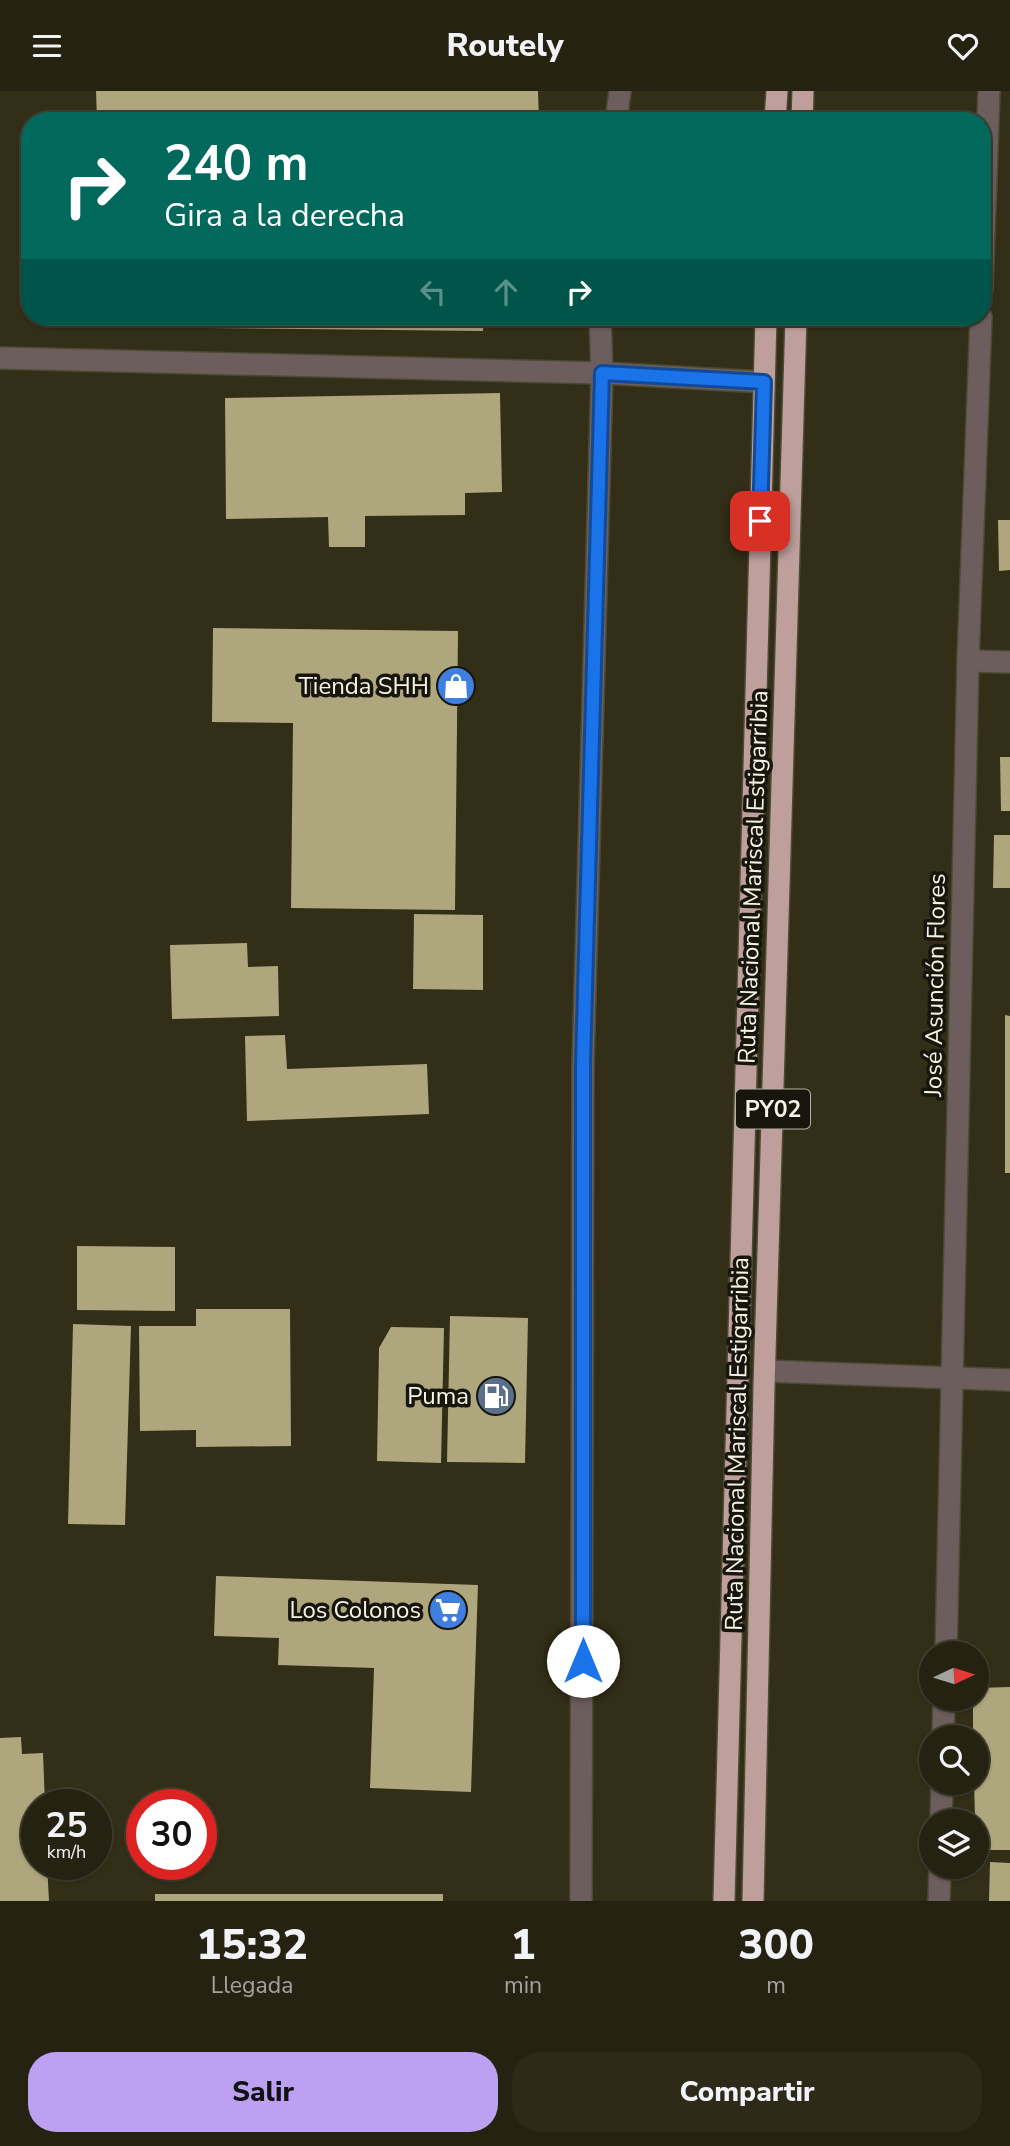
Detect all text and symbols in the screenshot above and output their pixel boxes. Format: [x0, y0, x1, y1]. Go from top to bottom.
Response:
text: Routely [446, 24, 564, 67]
icon: menu [28, 27, 66, 65]
icon: heart [944, 27, 982, 65]
text: 240 m [164, 130, 308, 197]
icon: right [49, 140, 140, 231]
text: Gira a la derecha [164, 194, 405, 237]
icon: left [414, 273, 452, 311]
icon: ahead [487, 273, 525, 311]
icon: right [560, 273, 598, 311]
pin [730, 491, 790, 551]
icon: arrive [741, 502, 779, 540]
shop icon: Tienda SHH [435, 665, 477, 707]
place label: Tienda SHH [298, 670, 429, 702]
street label: Ruta Nacional Mariscal Estigarribia [730, 690, 776, 1064]
street label: José Asunción Flores [917, 873, 953, 1098]
road number: PY02 [736, 1089, 810, 1128]
street label: Ruta Nacional Mariscal Estigarribia [718, 1257, 756, 1631]
fuel station icon: Puma [475, 1375, 517, 1417]
place label: Puma [407, 1380, 469, 1412]
supermarket icon: Los Colonos [427, 1589, 469, 1631]
place label: Los Colonos [290, 1594, 421, 1626]
position arrow [546, 1624, 620, 1698]
north arrow [919, 1641, 989, 1711]
map controls [919, 1641, 989, 1879]
button: search [919, 1725, 989, 1795]
speed limit sign: 30 [126, 1789, 217, 1880]
text: 25 [45, 1802, 88, 1849]
button: layers [919, 1809, 989, 1879]
text: km/h [47, 1840, 86, 1864]
text: 15:32 [196, 1917, 308, 1974]
text: 1 [510, 1917, 536, 1974]
text: 300 [738, 1917, 814, 1974]
text: Llegada [211, 1970, 293, 2001]
text: min [504, 1970, 542, 2001]
text: m [766, 1970, 786, 2001]
button: Salir [28, 2052, 498, 2132]
button: Compartir [512, 2052, 982, 2132]

